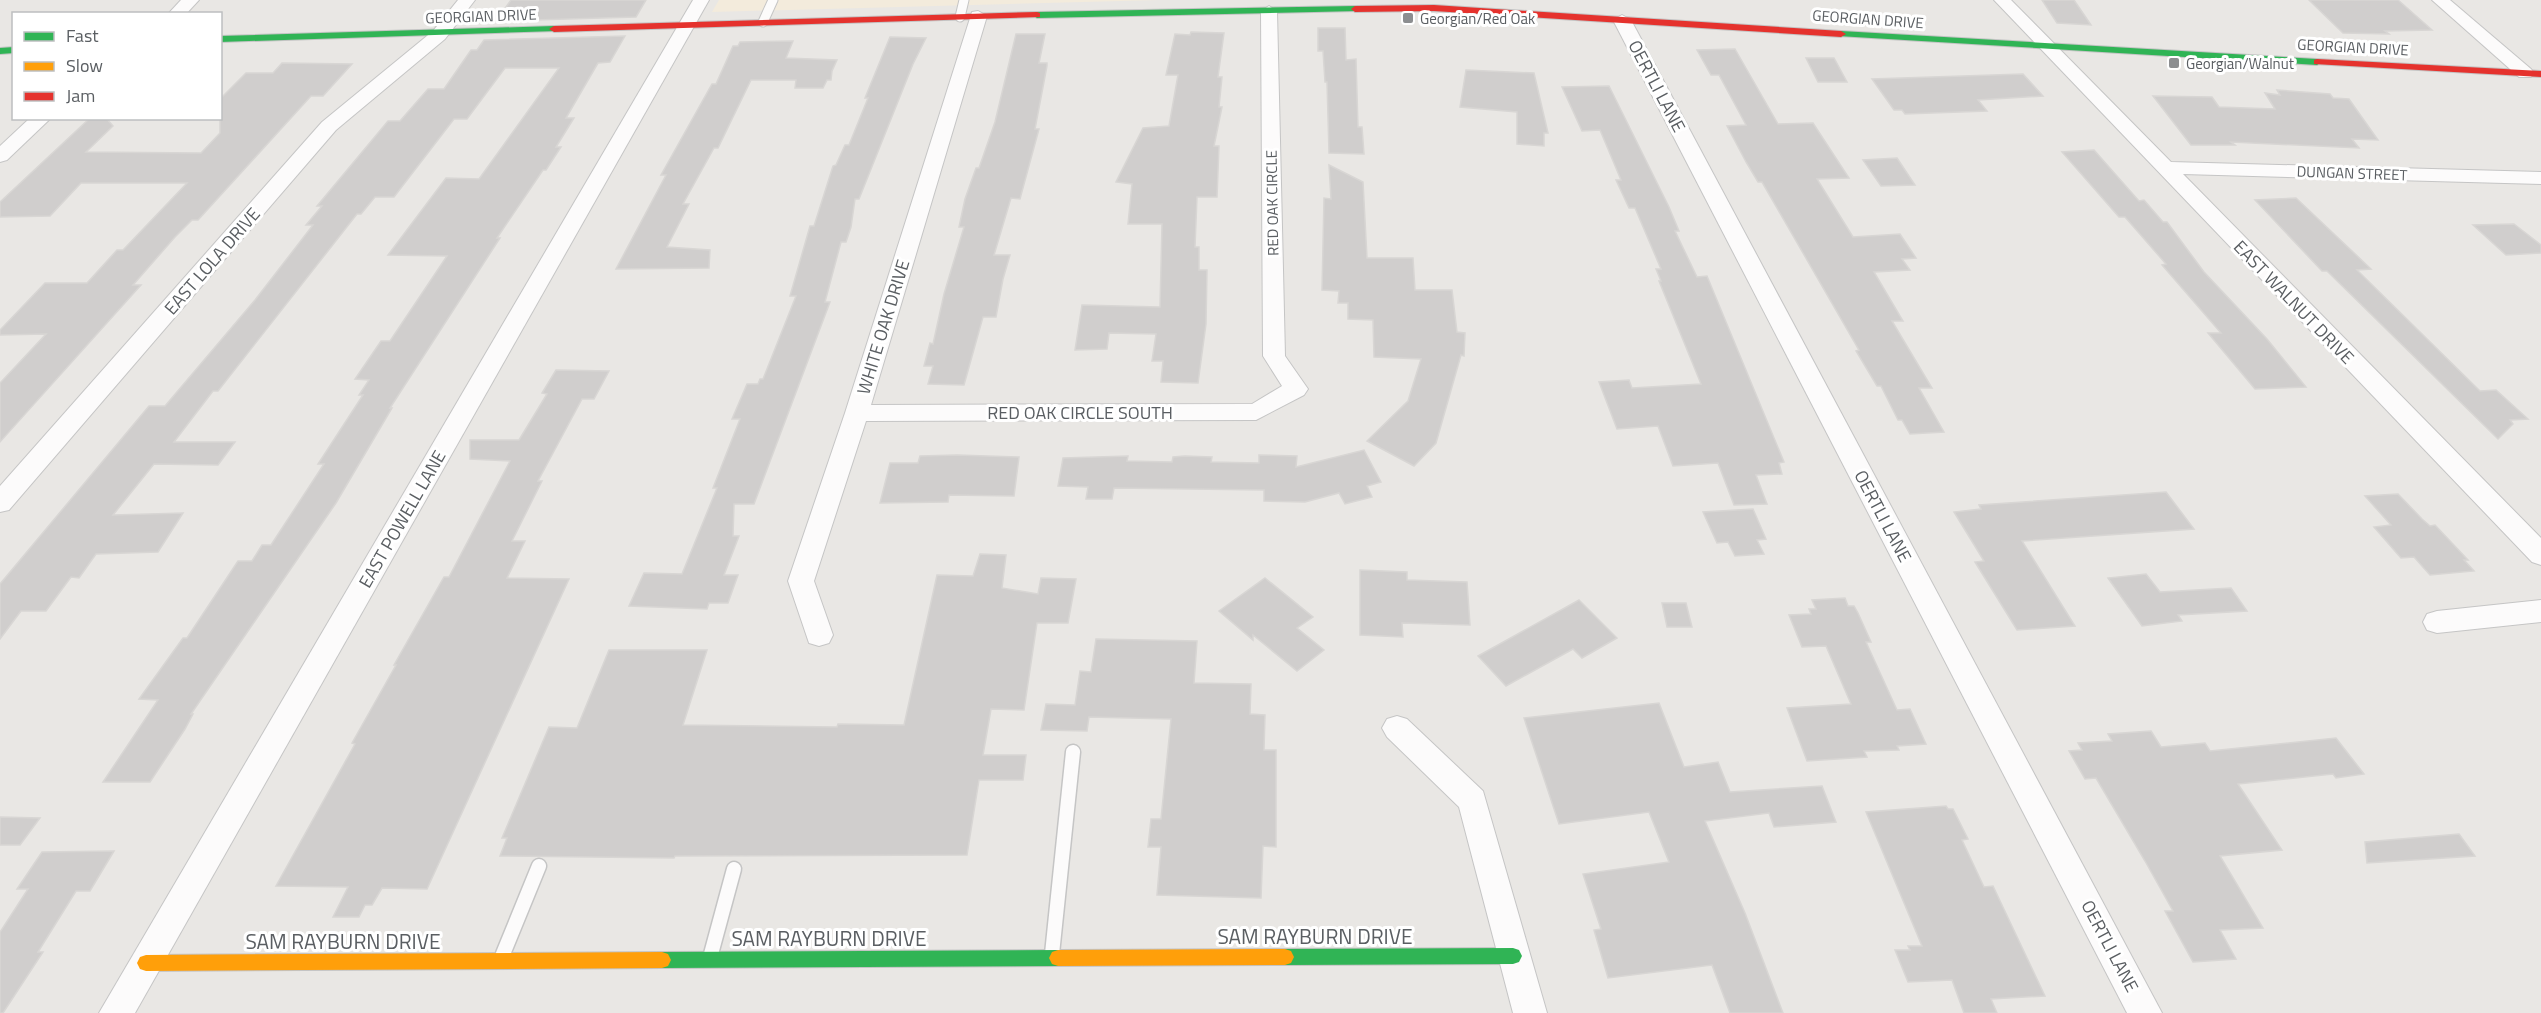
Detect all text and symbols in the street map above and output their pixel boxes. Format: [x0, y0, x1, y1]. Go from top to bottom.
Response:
street label: GEORGIAN DRIVE [425, 3, 537, 29]
street label: GEORGIAN DRIVE [1812, 4, 1924, 34]
place label: Georgian/Red Oak [1420, 7, 1535, 30]
marker: Georgian/Red Oak [1401, 11, 1415, 25]
legend [12, 12, 222, 120]
text: Fast [66, 22, 99, 49]
street label: GEORGIAN DRIVE [2297, 33, 2409, 61]
street label: OERTLI LANE [1621, 35, 1693, 137]
text: Slow [66, 52, 103, 79]
place label: Georgian/Walnut [2186, 52, 2295, 75]
marker: Georgian/Walnut [2167, 56, 2181, 70]
text: Jam [66, 82, 95, 109]
street label: RED OAK CIRCLE [1260, 150, 1284, 256]
street label: DUNGAN STREET [2296, 160, 2408, 186]
street label: EAST LOLA DRIVE [158, 201, 266, 321]
street label: EAST WALNUT DRIVE [2228, 234, 2360, 370]
street label: WHITE OAK DRIVE [850, 256, 916, 398]
street label: RED OAK CIRCLE SOUTH [987, 399, 1173, 426]
street label: EAST POWELL LANE [352, 445, 452, 593]
street label: OERTLI LANE [1847, 465, 1919, 567]
street label: OERTLI LANE [2074, 895, 2146, 997]
street label: SAM RAYBURN DRIVE [1217, 920, 1413, 952]
street label: SAM RAYBURN DRIVE [731, 922, 927, 954]
street label: SAM RAYBURN DRIVE [245, 925, 441, 957]

